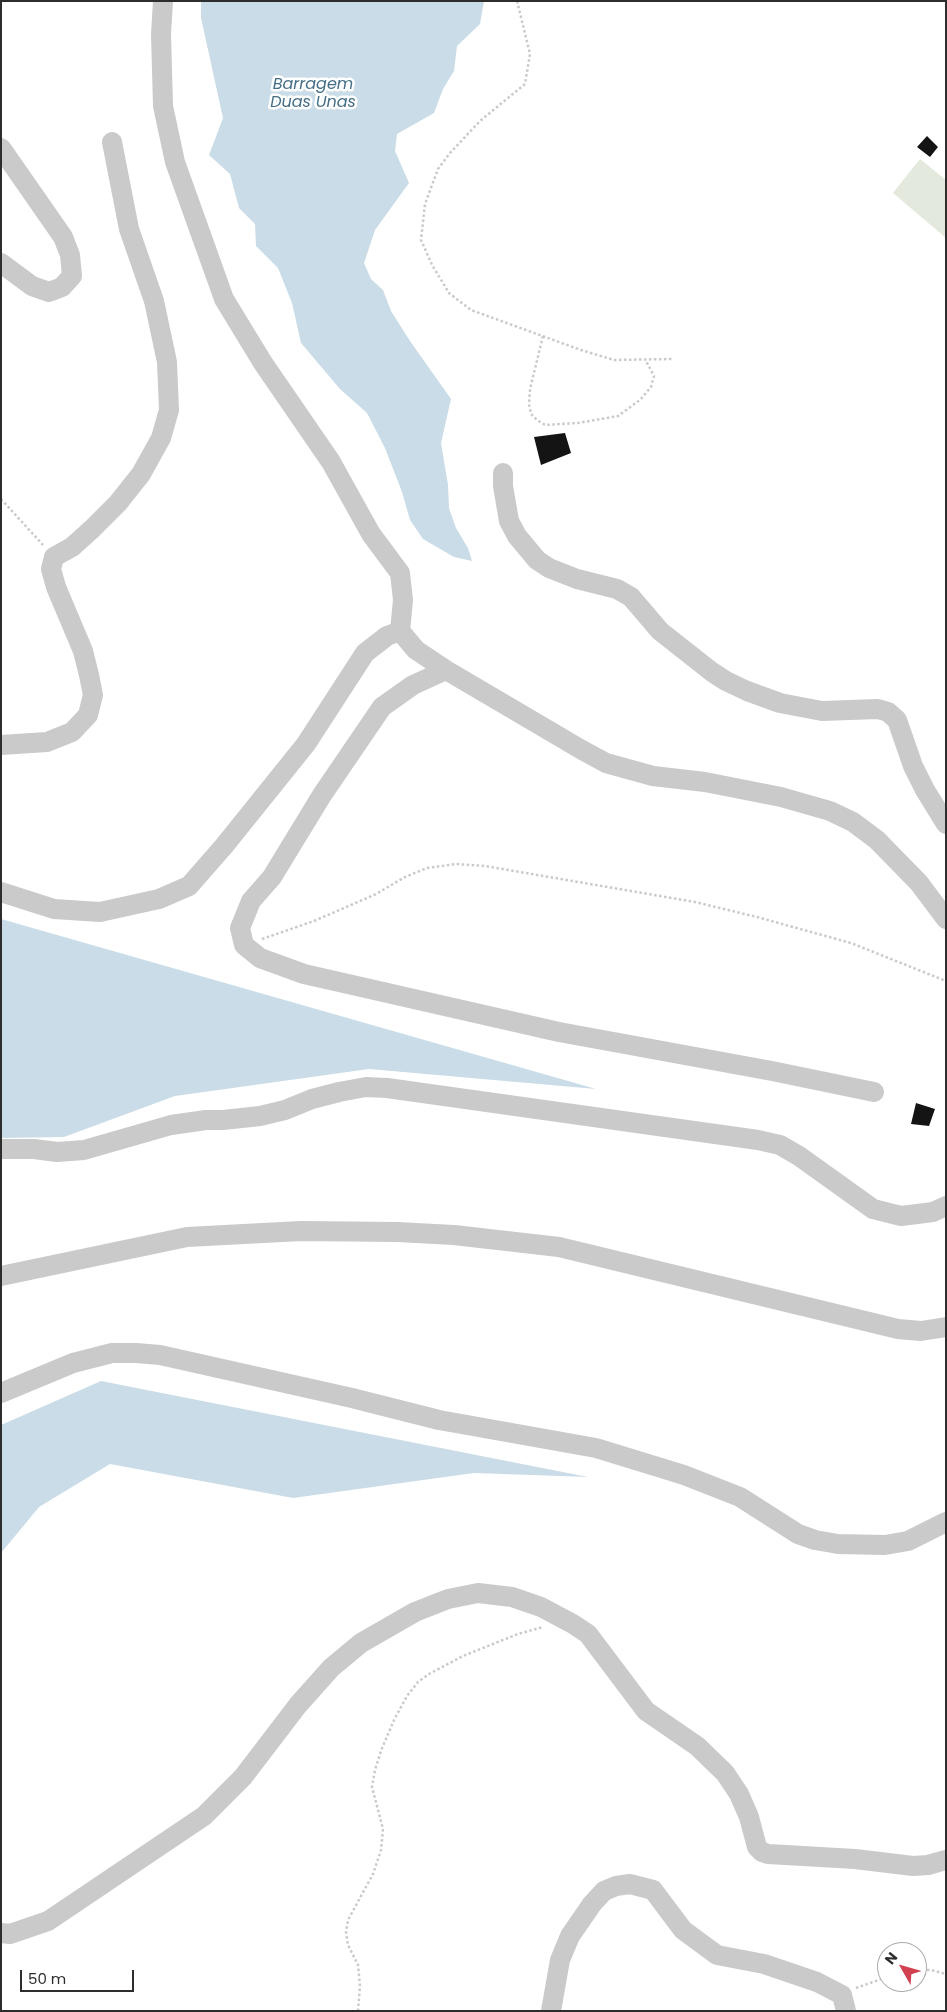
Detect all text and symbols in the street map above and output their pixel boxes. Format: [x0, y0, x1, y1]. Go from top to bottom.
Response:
water label: Barragem Duas Unas [270, 75, 356, 113]
north arrow [877, 1942, 927, 1992]
text: N [880, 1948, 902, 1969]
scale bar [22, 1960, 136, 1992]
text: 50 m [28, 1968, 66, 1989]

